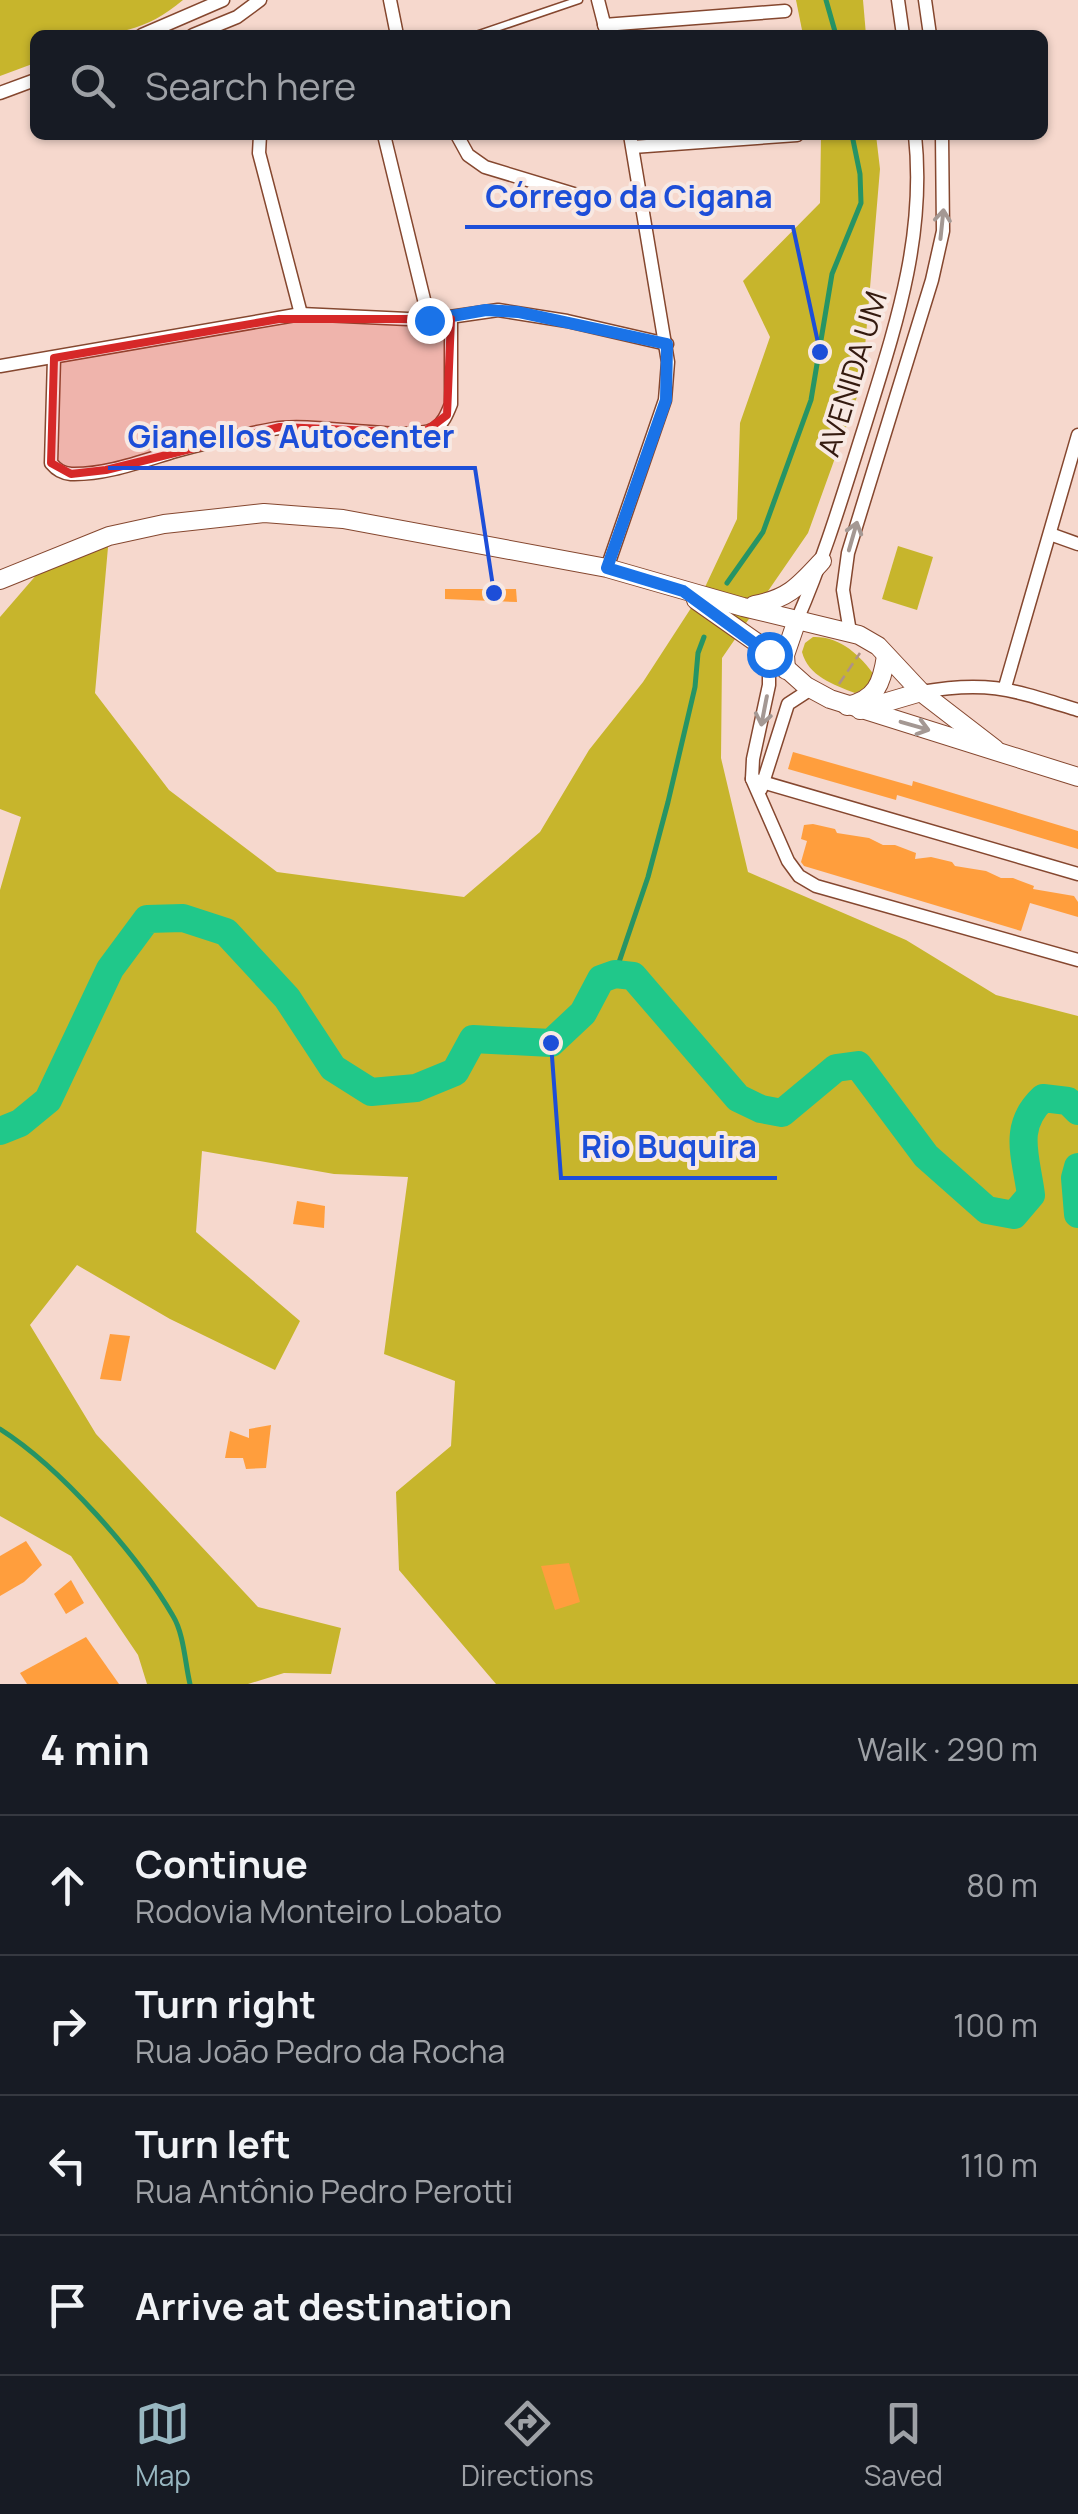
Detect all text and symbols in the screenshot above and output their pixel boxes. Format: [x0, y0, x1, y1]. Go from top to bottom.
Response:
search box [30, 30, 1048, 140]
icon: search [65, 58, 120, 113]
text: Search here [145, 59, 356, 111]
callout: Córrego da Cigana [465, 165, 793, 227]
text: Córrego da Cigana [485, 174, 773, 218]
one-way arrow [933, 209, 952, 241]
street label: AVENIDA UM [807, 286, 896, 461]
route end [407, 298, 453, 344]
callout: Gianellos Autocenter [108, 406, 475, 468]
text: Gianellos Autocenter [128, 414, 454, 458]
one-way arrow [845, 521, 863, 552]
route start [747, 632, 793, 678]
one-way arrow [754, 695, 773, 727]
one-way arrow [899, 718, 930, 736]
callout: Rio Buquira [561, 1116, 777, 1178]
text: Rio Buquira [581, 1124, 757, 1168]
text: 4 min [40, 1720, 150, 1778]
text: Walk · 290 m [857, 1727, 1038, 1771]
text: Continue [135, 1837, 308, 1889]
icon: ahead [40, 1858, 95, 1913]
text: 80 m [966, 1863, 1038, 1907]
text: Rodovia Monteiro Lobato [135, 1889, 502, 1933]
text: Turn right [135, 1977, 316, 2029]
icon: right [40, 1998, 95, 2053]
text: 100 m [953, 2003, 1038, 2047]
text: Rua João Pedro da Rocha [135, 2029, 505, 2073]
text: Turn left [135, 2117, 291, 2169]
icon: left [40, 2138, 95, 2193]
text: 110 m [960, 2143, 1038, 2187]
text: Rua Antônio Pedro Perotti [135, 2169, 513, 2213]
icon: arrive [40, 2278, 95, 2333]
text: Arrive at destination [135, 2279, 512, 2331]
tab: Map [135, 2396, 191, 2494]
tab: Directions [461, 2396, 594, 2494]
tab: Saved [864, 2396, 943, 2494]

